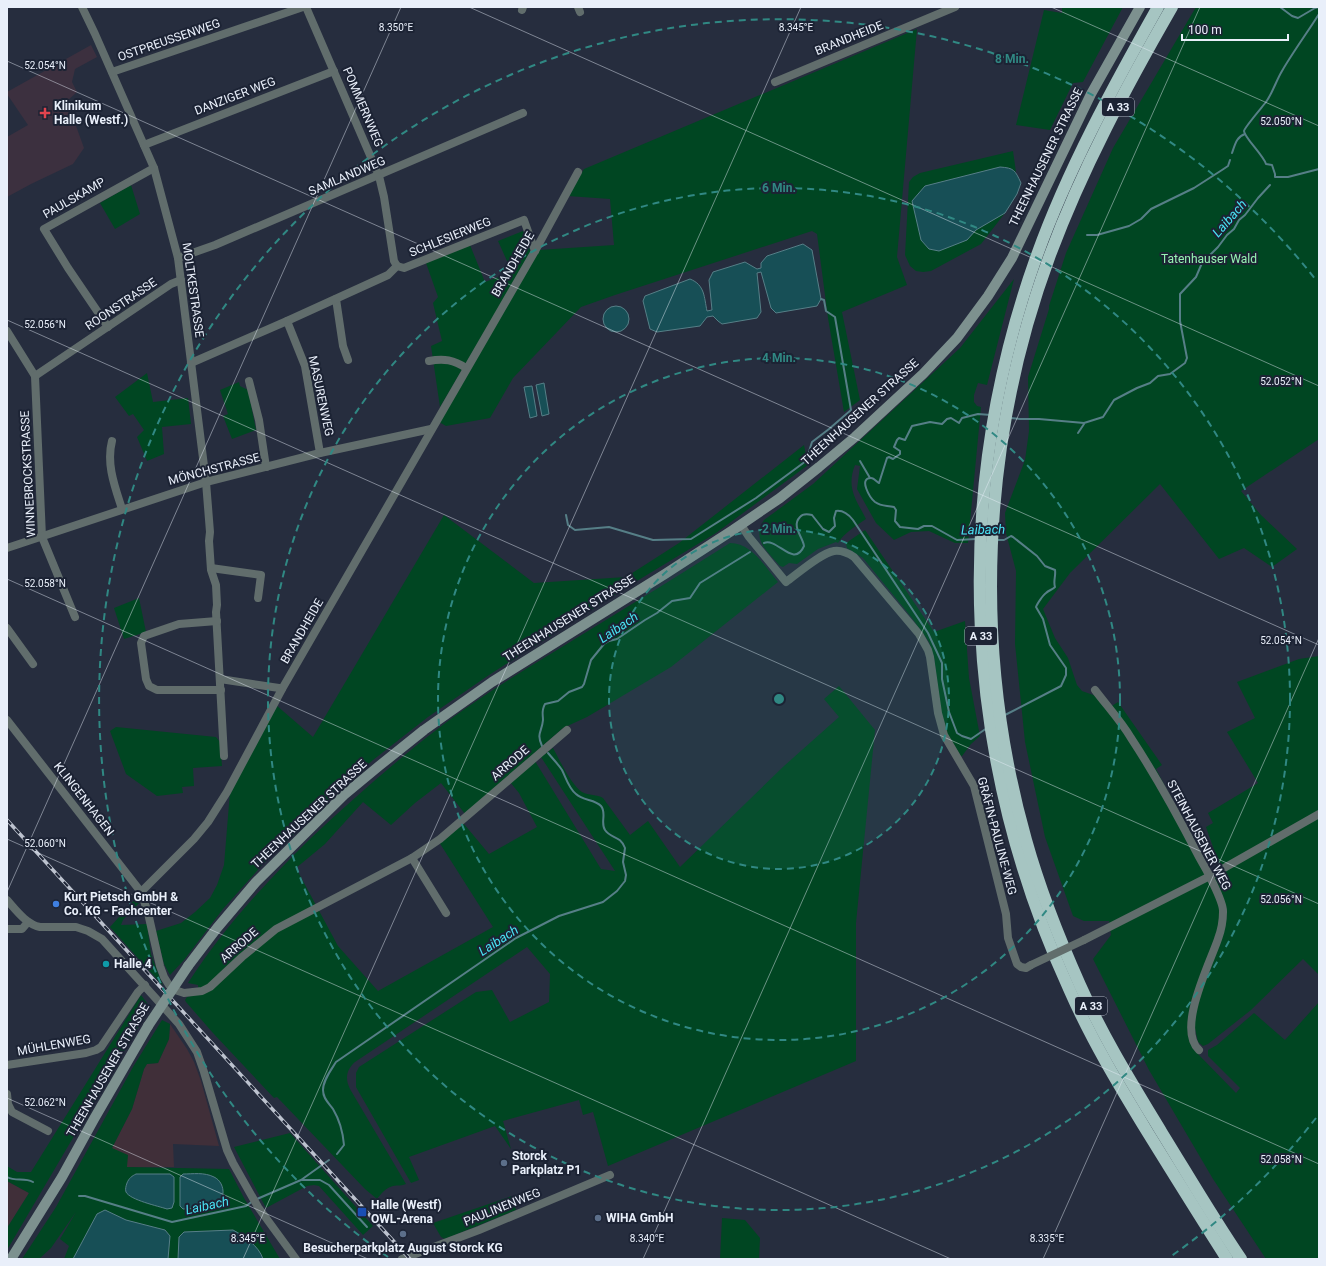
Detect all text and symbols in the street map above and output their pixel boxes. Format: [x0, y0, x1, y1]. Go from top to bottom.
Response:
street label: OSTPREUSSENWEG [116, 16, 222, 64]
scale bar [1182, 16, 1288, 42]
street label: BRANDHEIDE [813, 18, 885, 58]
text: 8.350°E [379, 22, 414, 33]
text: 8.345°E [779, 22, 814, 33]
text: 100 m [1188, 23, 1222, 37]
text: 8 Min. [995, 52, 1029, 66]
text: 52.054°N [24, 60, 66, 71]
street label: POMMERNWEG [340, 65, 386, 149]
street label: DANZIGER WEG [193, 74, 277, 118]
street label: THEENHAUSENER STRASSE [1006, 85, 1086, 229]
road number: A 33 [1102, 98, 1134, 116]
place label: Klinikum Halle (Westf.) [54, 99, 128, 127]
marker: Klinikum Halle (Westf.) [39, 107, 51, 119]
text: 52.050°N [1260, 116, 1302, 127]
street label: SAMLANDWEG [307, 154, 387, 198]
street label: PAULSKAMP [41, 174, 108, 221]
text: 6 Min. [762, 181, 796, 195]
water label: Laibach [1209, 197, 1250, 240]
street label: SCHLESIERWEG [407, 214, 493, 260]
street label: BRANDHEIDE [489, 229, 537, 299]
street label: MOLTKESTRASSE [179, 242, 207, 339]
park label: Tatenhauser Wald [1161, 252, 1257, 266]
street label: ROONSTRASSE [83, 275, 159, 333]
text: 52.056°N [24, 319, 66, 330]
text: 4 Min. [762, 351, 796, 365]
street label: MASURENWEG [306, 355, 336, 437]
street label: THEENHAUSENER STRASSE [799, 356, 921, 468]
text: 52.052°N [1260, 376, 1302, 387]
street label: WINNEBROCKSTRASSE [18, 410, 38, 538]
street label: MÖNCHSTRASSE [166, 449, 261, 488]
text: 2 Min. [762, 522, 796, 536]
water label: Laibach [961, 522, 1005, 537]
street label: THEENHAUSENER STRASSE [501, 572, 637, 664]
text: 52.058°N [24, 578, 66, 589]
street label: BRANDHEIDE [278, 596, 326, 666]
water label: Laibach [596, 609, 641, 646]
road number: A 33 [965, 627, 997, 645]
text: 52.054°N [1260, 635, 1302, 646]
centre of rings [772, 692, 786, 706]
street label: ARRODE [488, 743, 532, 783]
street label: THEENHAUSENER STRASSE [249, 757, 370, 871]
street label: KLINGENHAGEN [51, 759, 117, 839]
street label: GRÄFIN-PAULINE-WEG [975, 775, 1020, 896]
street label: STEINHAUSENER WEG [1164, 778, 1234, 892]
text: 52.060°N [24, 838, 66, 849]
place label: Kurt Pietsch GmbH & Co. KG - Fachcenter [64, 890, 178, 918]
text: 52.056°N [1260, 894, 1302, 905]
marker: Kurt Pietsch GmbH & Co. KG - Fachcenter [51, 899, 61, 909]
water label: Laibach [476, 922, 521, 959]
street label: ARRODE [217, 925, 261, 965]
place label: Halle 4 [114, 957, 152, 971]
marker: Halle 4 [101, 959, 111, 969]
road number: A 33 [1075, 997, 1107, 1015]
street label: THEENHAUSENER STRASSE [64, 1000, 152, 1139]
street label: MÜHLENWEG [16, 1031, 92, 1058]
text: 52.062°N [24, 1097, 66, 1108]
place label: Storck Parkplatz P1 [512, 1149, 581, 1177]
text: 52.058°N [1260, 1154, 1302, 1165]
marker: Storck Parkplatz P1 [499, 1158, 509, 1168]
street label: PAULINENWEG [462, 1185, 542, 1229]
water label: Laibach [184, 1194, 230, 1217]
place label: Halle (Westf) OWL-Arena [371, 1198, 442, 1226]
marker: Halle (Westf) OWL-Arena [356, 1206, 368, 1218]
place label: WIHA GmbH [606, 1211, 673, 1225]
marker: WIHA GmbH [593, 1213, 603, 1223]
marker: Besucherparkplatz August Storck KG [398, 1229, 408, 1239]
text: 8.345°E [231, 1233, 266, 1244]
text: 8.340°E [630, 1233, 665, 1244]
text: 8.335°E [1030, 1233, 1065, 1244]
place label: Besucherparkplatz August Storck KG [303, 1241, 503, 1255]

